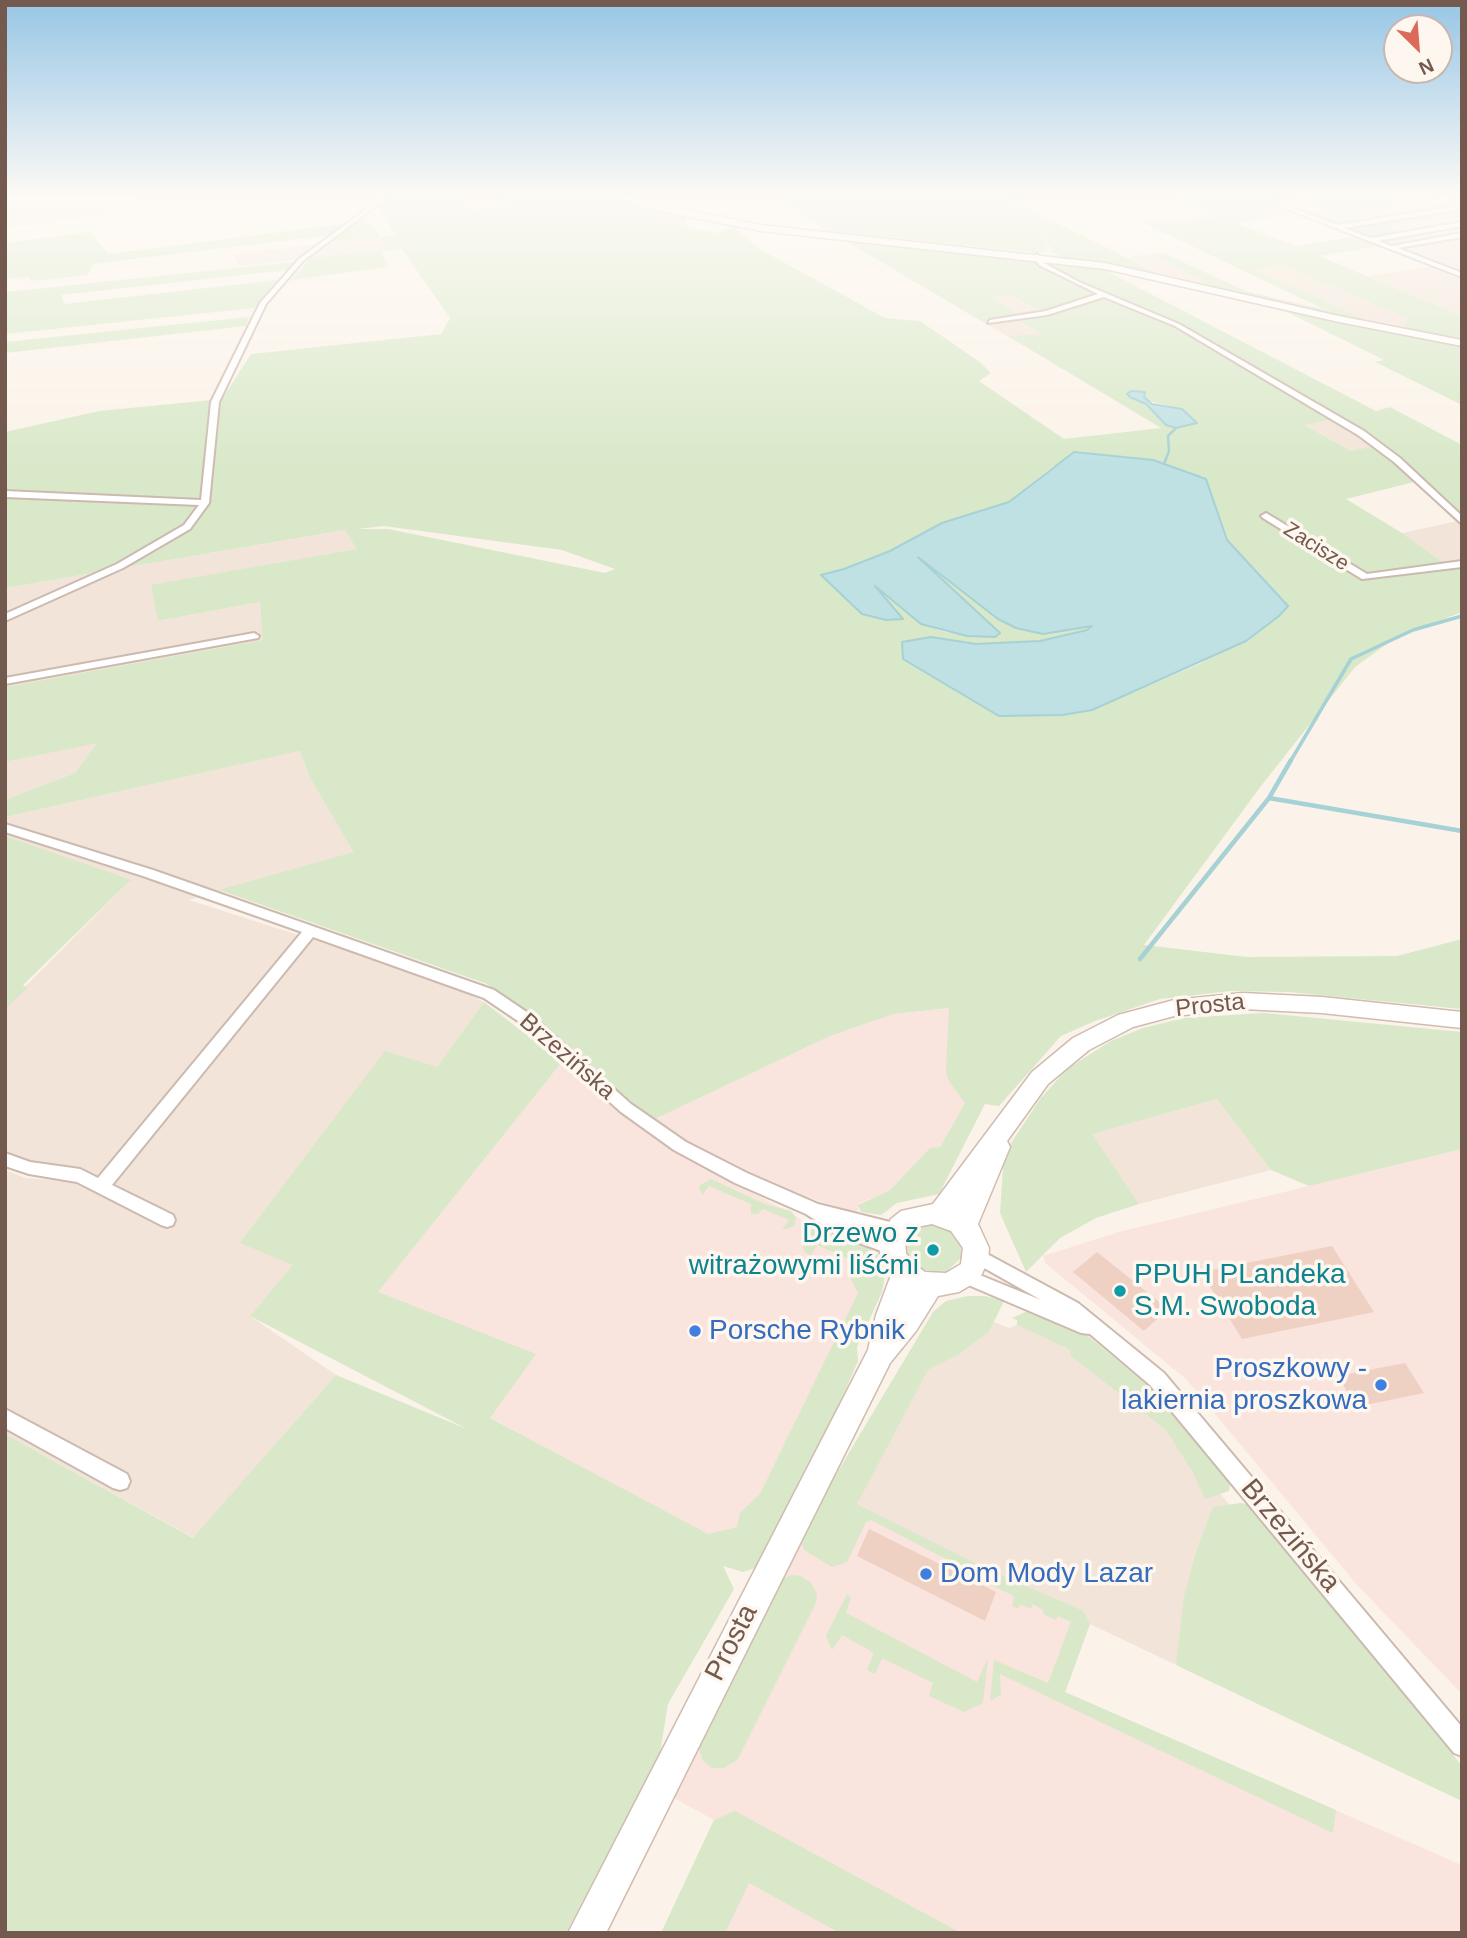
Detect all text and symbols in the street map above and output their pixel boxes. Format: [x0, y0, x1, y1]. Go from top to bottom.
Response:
north arrow [1383, 14, 1453, 84]
text: N [1416, 54, 1437, 79]
street label: Zacisze [1279, 517, 1353, 577]
street label: Prosta [1174, 988, 1246, 1024]
street label: Brzezińska [513, 1008, 621, 1106]
place label: Drzewo z witrażowymi liśćmi [689, 1217, 919, 1283]
marker: Drzewo z witrażowymi liśćmi [925, 1242, 941, 1258]
place label: PPUH PLandeka S.M. Swoboda [1134, 1258, 1346, 1324]
marker: PPUH PLandeka S.M. Swoboda [1112, 1283, 1128, 1299]
place label: Porsche Rybnik [709, 1314, 905, 1348]
marker: Porsche Rybnik [687, 1323, 703, 1339]
place label: Proszkowy - lakiernia proszkowa [1121, 1352, 1367, 1418]
marker: Proszkowy - lakiernia proszkowa [1373, 1377, 1389, 1393]
street label: Brzezińska [1233, 1473, 1347, 1599]
place label: Dom Mody Lazar [940, 1557, 1153, 1591]
marker: Dom Mody Lazar [918, 1566, 934, 1582]
street label: Prosta [699, 1599, 765, 1687]

